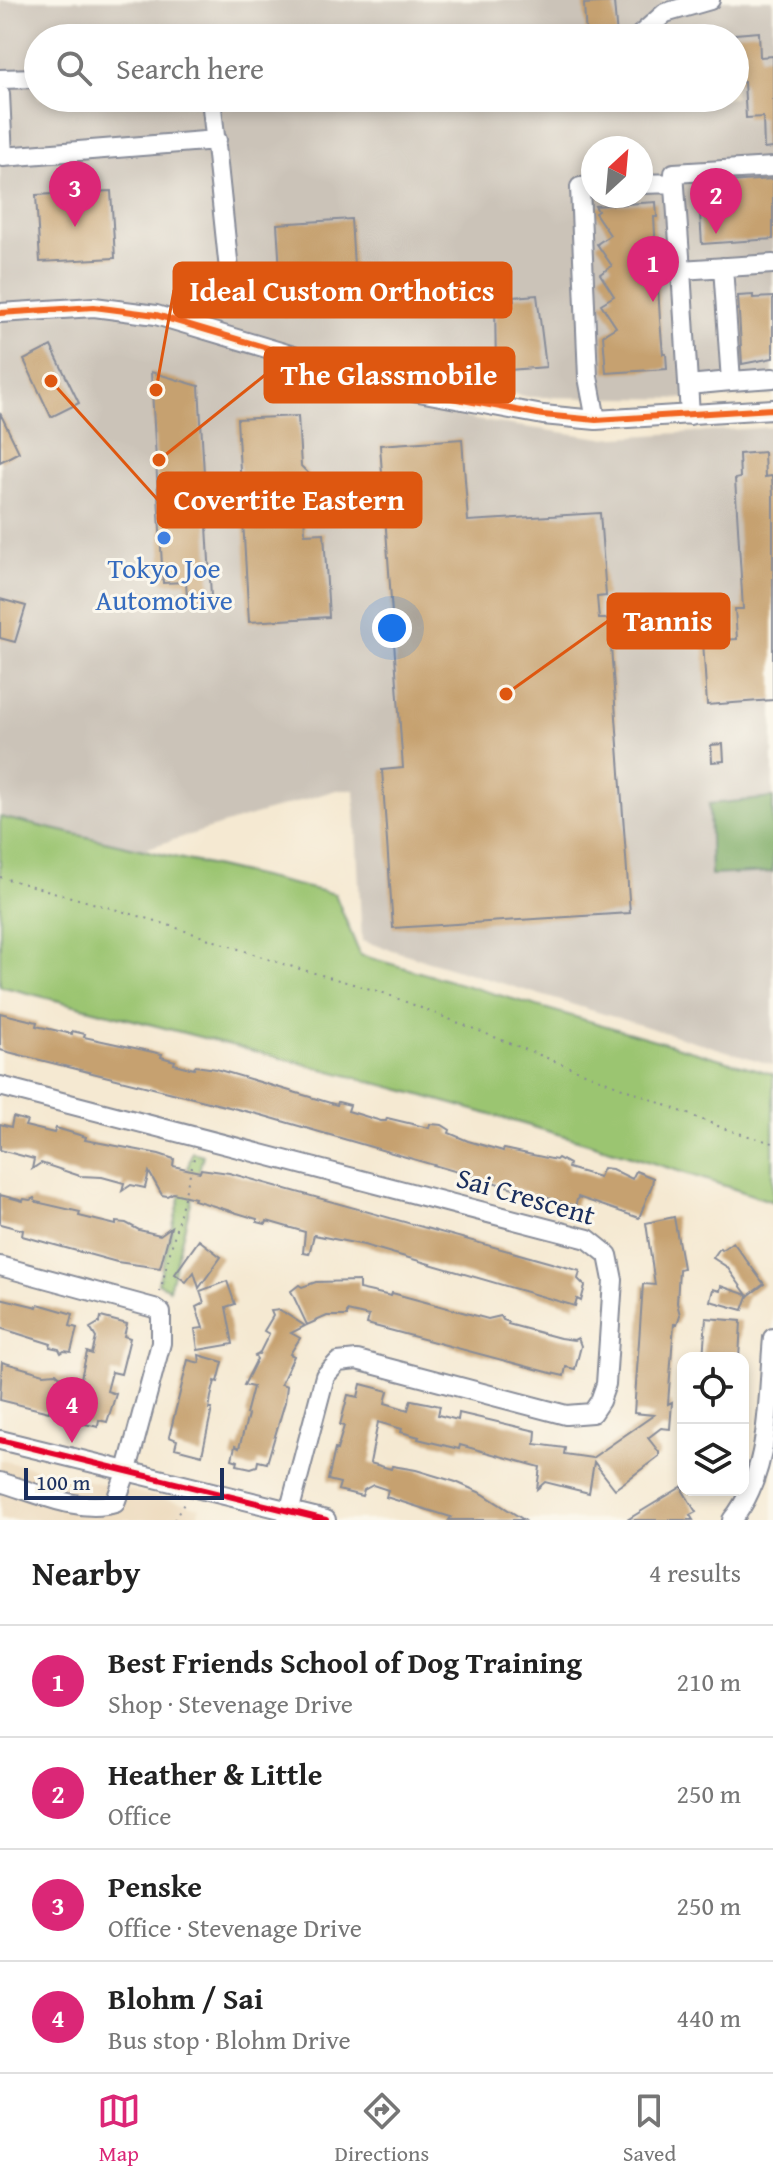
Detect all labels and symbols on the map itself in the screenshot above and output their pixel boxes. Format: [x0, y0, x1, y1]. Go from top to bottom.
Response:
north arrow [581, 136, 653, 208]
pin: 3 [49, 161, 101, 227]
pin: 2 [690, 168, 742, 234]
pin: 1 [627, 236, 679, 302]
callout: Ideal Custom Orthotics [174, 263, 511, 317]
text: Ideal Custom Orthotics [189, 268, 495, 312]
callout: The Glassmobile [265, 348, 514, 402]
text: The Glassmobile [281, 352, 497, 396]
callout: Covertite Eastern [158, 473, 421, 527]
text: Covertite Eastern [174, 477, 405, 521]
marker: Tokyo Joe Automotive [155, 529, 173, 547]
place label: Tokyo Joe Automotive [95, 547, 233, 620]
callout: Tannis [608, 594, 729, 648]
text: Tannis [623, 598, 713, 642]
your location [372, 608, 412, 648]
street label: Sai Crescent [452, 1156, 600, 1235]
pin: 4 [46, 1377, 98, 1443]
scale bar [24, 1464, 224, 1500]

